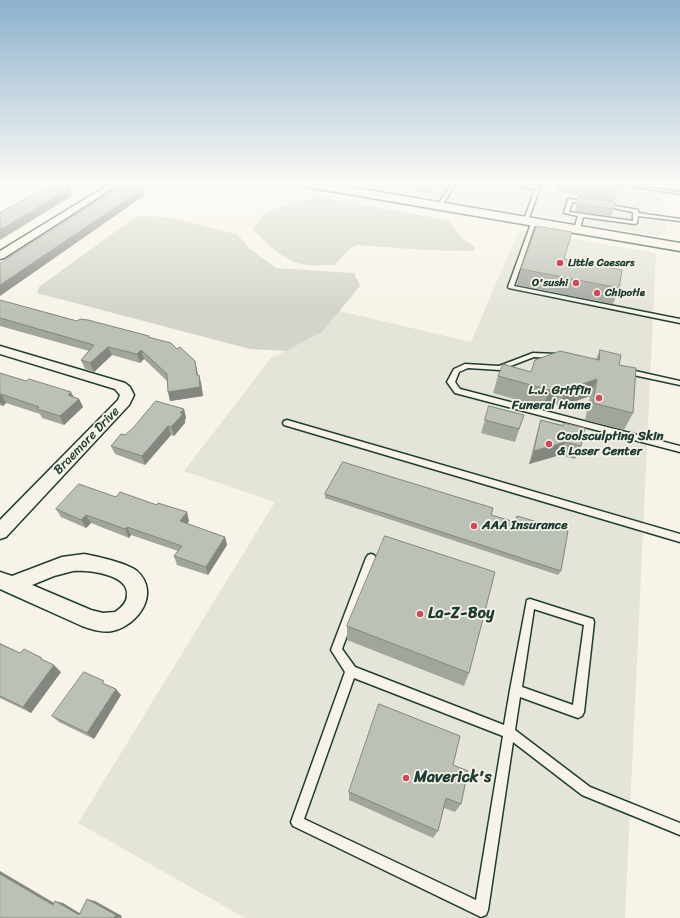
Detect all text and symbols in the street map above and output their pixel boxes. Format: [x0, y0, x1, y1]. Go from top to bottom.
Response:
place label: Little Caesars [568, 256, 634, 270]
marker: Little Caesars [555, 258, 565, 268]
place label: O'sushi [532, 276, 568, 290]
marker: O'sushi [571, 278, 581, 288]
place label: Chipotle [605, 286, 645, 300]
marker: Chipotle [592, 288, 602, 298]
place label: L.J. Griffin Funeral Home [512, 383, 591, 414]
marker: L.J. Griffin Funeral Home [594, 393, 604, 403]
street label: Braemore Drive [51, 404, 123, 478]
place label: Coolsculpting Skin & Laser Center [557, 429, 663, 460]
marker: Coolsculpting Skin & Laser Center [544, 439, 554, 449]
place label: AAA Insurance [482, 518, 568, 534]
marker: AAA Insurance [469, 521, 479, 531]
place label: La-Z-Boy [428, 604, 494, 624]
marker: La-Z-Boy [415, 609, 425, 619]
place label: Maverick's [414, 768, 492, 788]
marker: Maverick's [401, 773, 411, 783]

